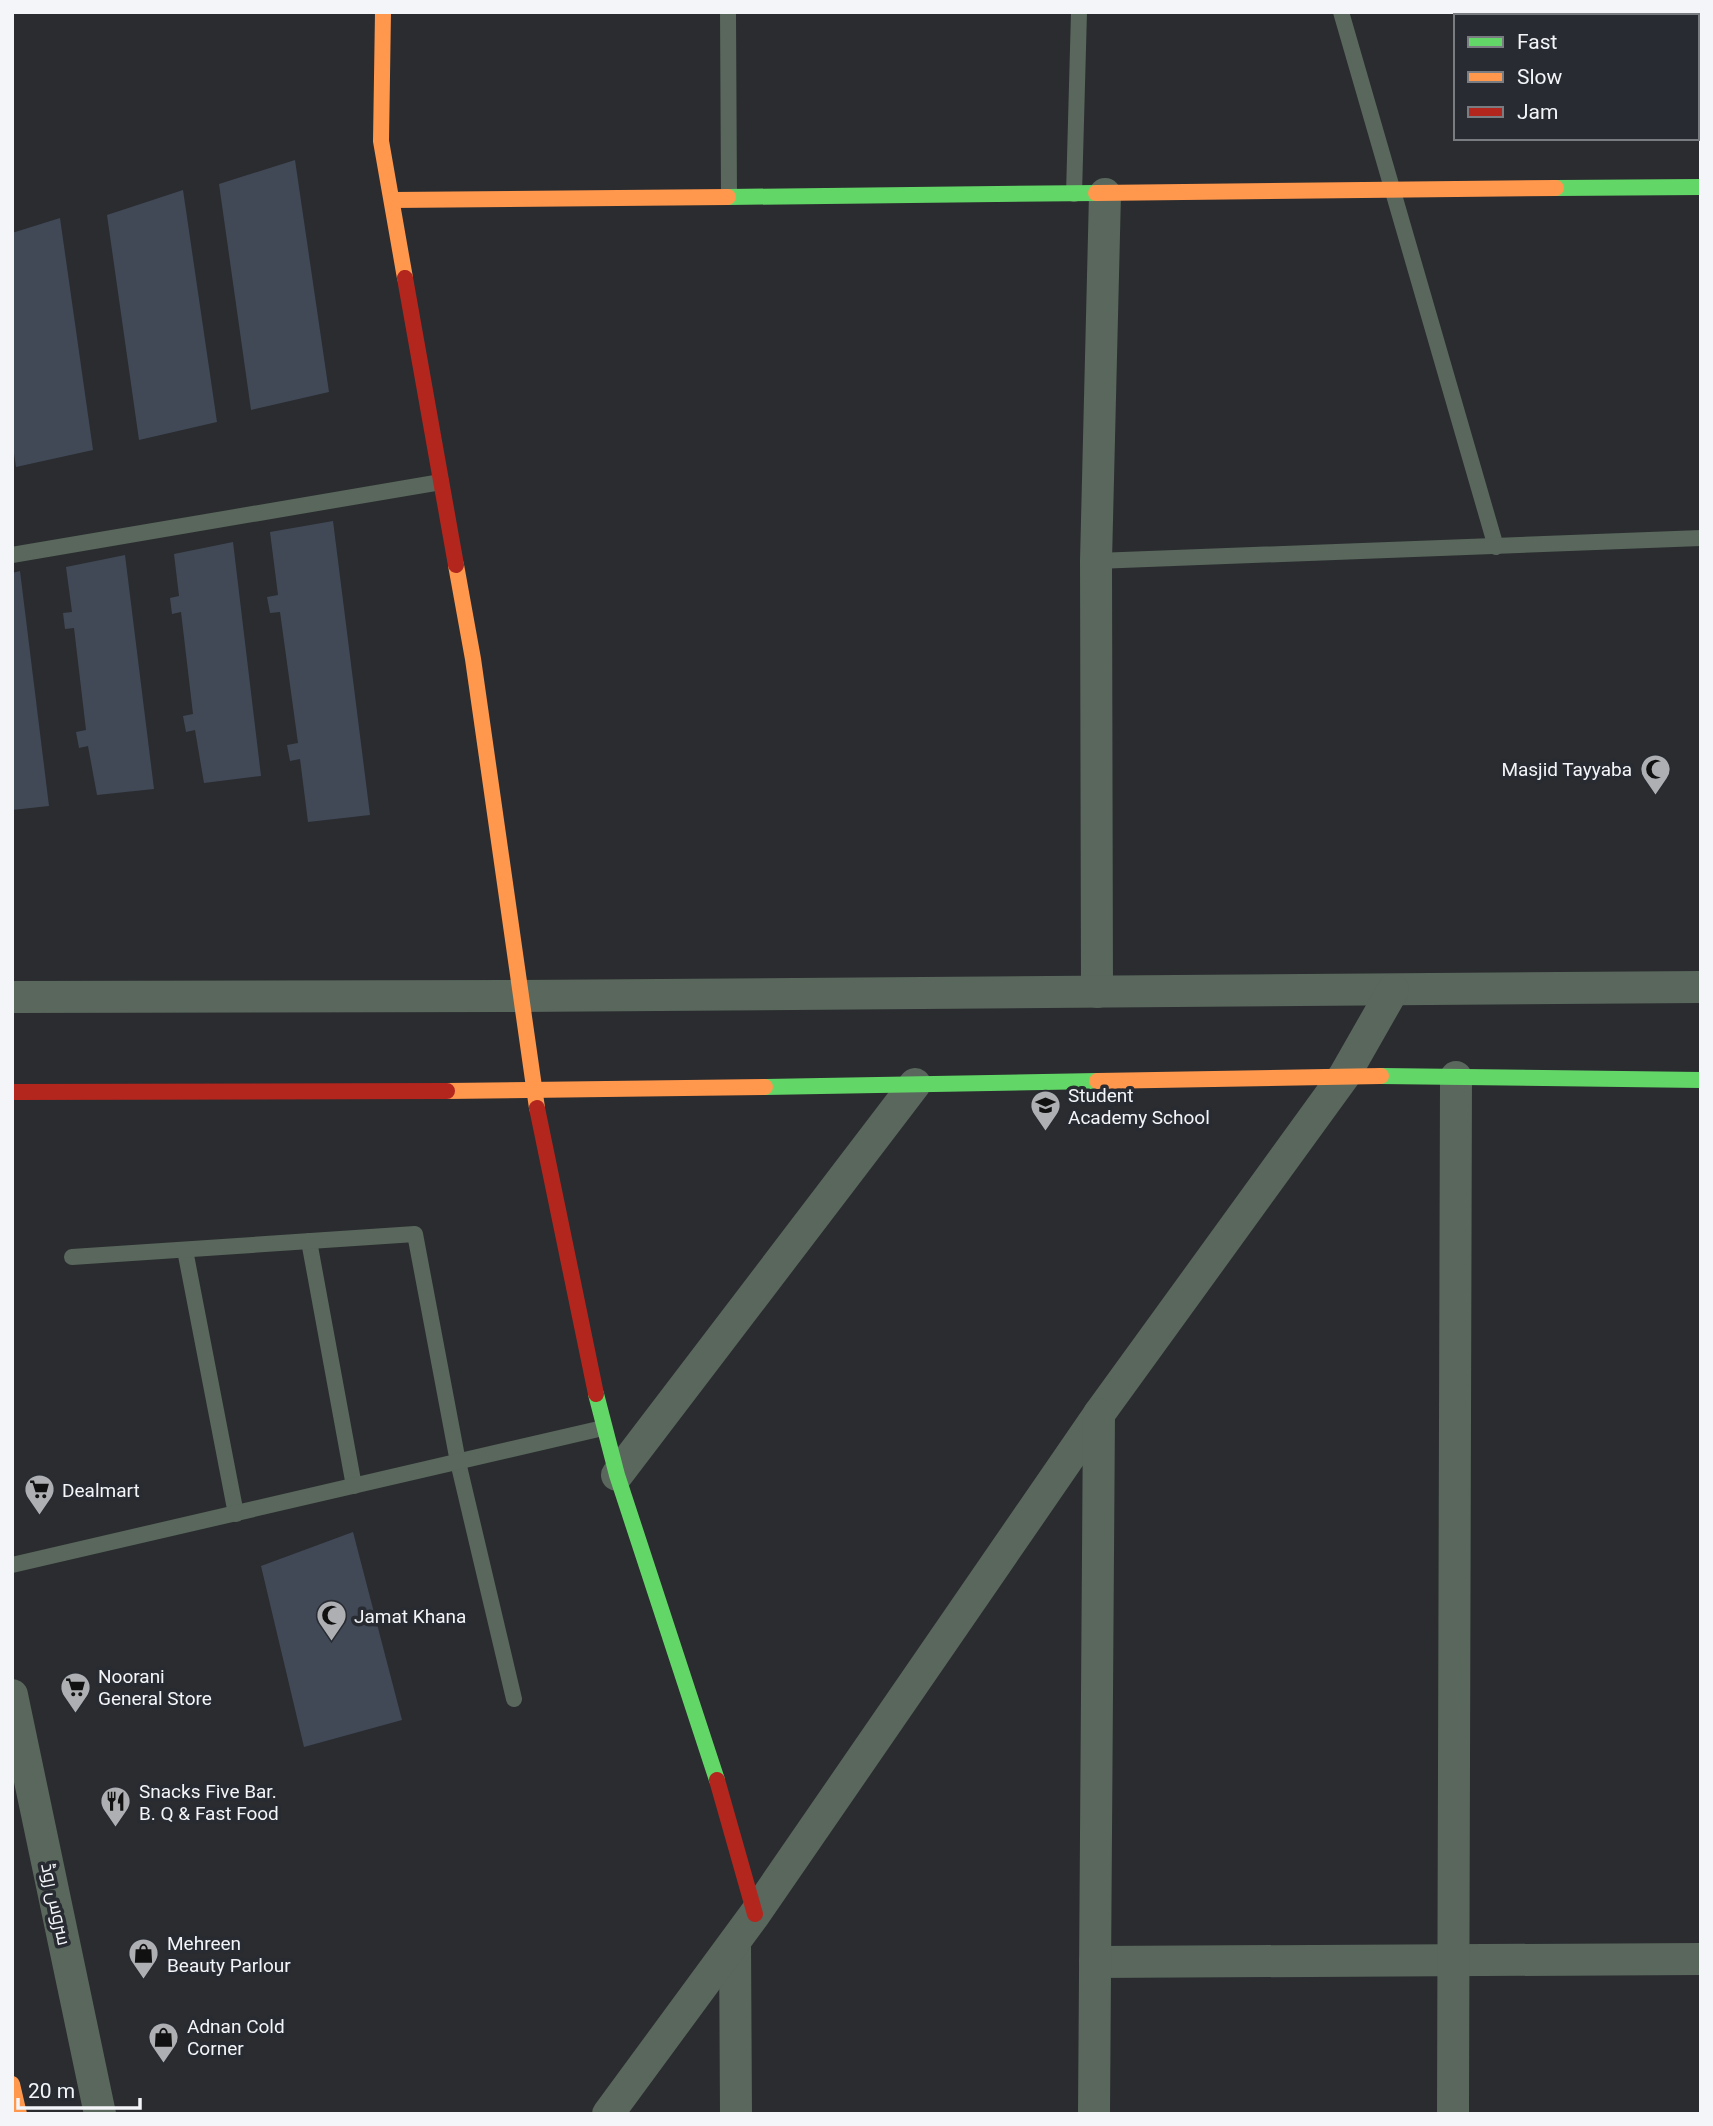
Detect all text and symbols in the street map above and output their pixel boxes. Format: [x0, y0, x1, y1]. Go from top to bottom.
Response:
legend [1454, 14, 1699, 140]
text: Fast [1517, 30, 1558, 54]
text: Slow [1517, 65, 1563, 89]
text: Jam [1517, 100, 1558, 124]
mosque icon: Masjid Tayyaba [1638, 752, 1672, 796]
place label: Masjid Tayyaba [1501, 758, 1632, 781]
place label: Student Academy School [1068, 1084, 1210, 1129]
school or university icon: Student Academy School [1028, 1089, 1062, 1133]
supermarket icon: Dealmart [22, 1473, 56, 1517]
place label: Dealmart [62, 1479, 140, 1502]
mosque icon: Jamat Khana [314, 1599, 348, 1643]
place label: Jamat Khana [354, 1605, 466, 1628]
place label: Noorani General Store [98, 1665, 212, 1710]
supermarket icon: Noorani General Store [58, 1670, 92, 1714]
place label: Snacks Five Bar. B. Q & Fast Food [139, 1780, 279, 1825]
restaurant icon: Snacks Five Bar. B. Q & Fast Food [99, 1785, 133, 1829]
street label: سروس روڈ [36, 1861, 76, 1947]
place label: Mehreen Beauty Parlour [167, 1932, 291, 1977]
shop icon: Mehreen Beauty Parlour [127, 1937, 161, 1981]
place label: Adnan Cold Corner [187, 2015, 285, 2060]
shop icon: Adnan Cold Corner [147, 2020, 181, 2064]
scale bar [18, 2066, 140, 2110]
text: 20 m [28, 2079, 75, 2103]

